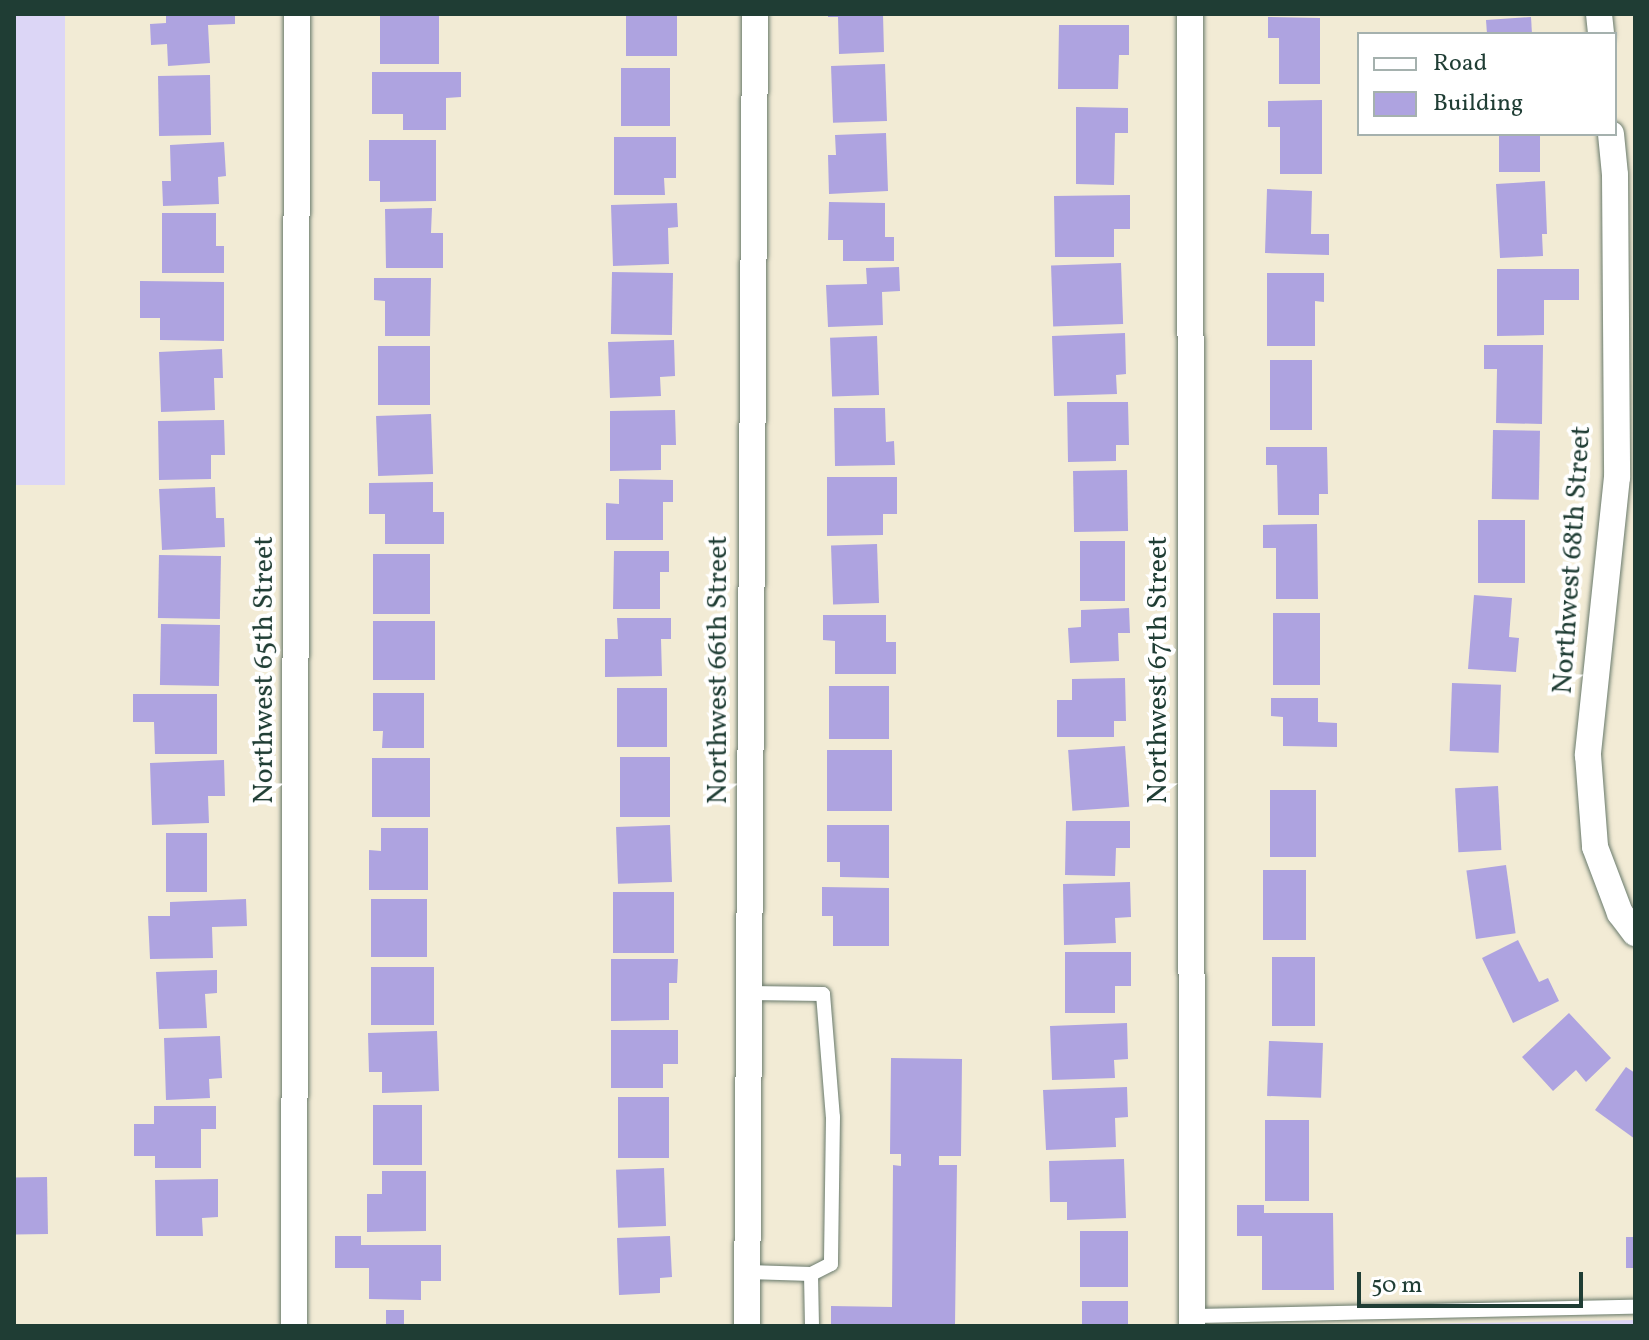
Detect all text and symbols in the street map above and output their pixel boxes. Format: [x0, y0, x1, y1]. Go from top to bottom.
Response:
legend [1357, 32, 1617, 136]
text: Road [1433, 47, 1487, 81]
text: Building [1433, 87, 1523, 121]
street label: Northwest 68th Street [1547, 425, 1599, 695]
street label: Northwest 65th Street [248, 536, 282, 804]
street label: Northwest 66th Street [702, 536, 736, 804]
street label: Northwest 67th Street [1142, 536, 1176, 804]
scale bar [1361, 1256, 1587, 1306]
text: 50 m [1371, 1269, 1423, 1303]

